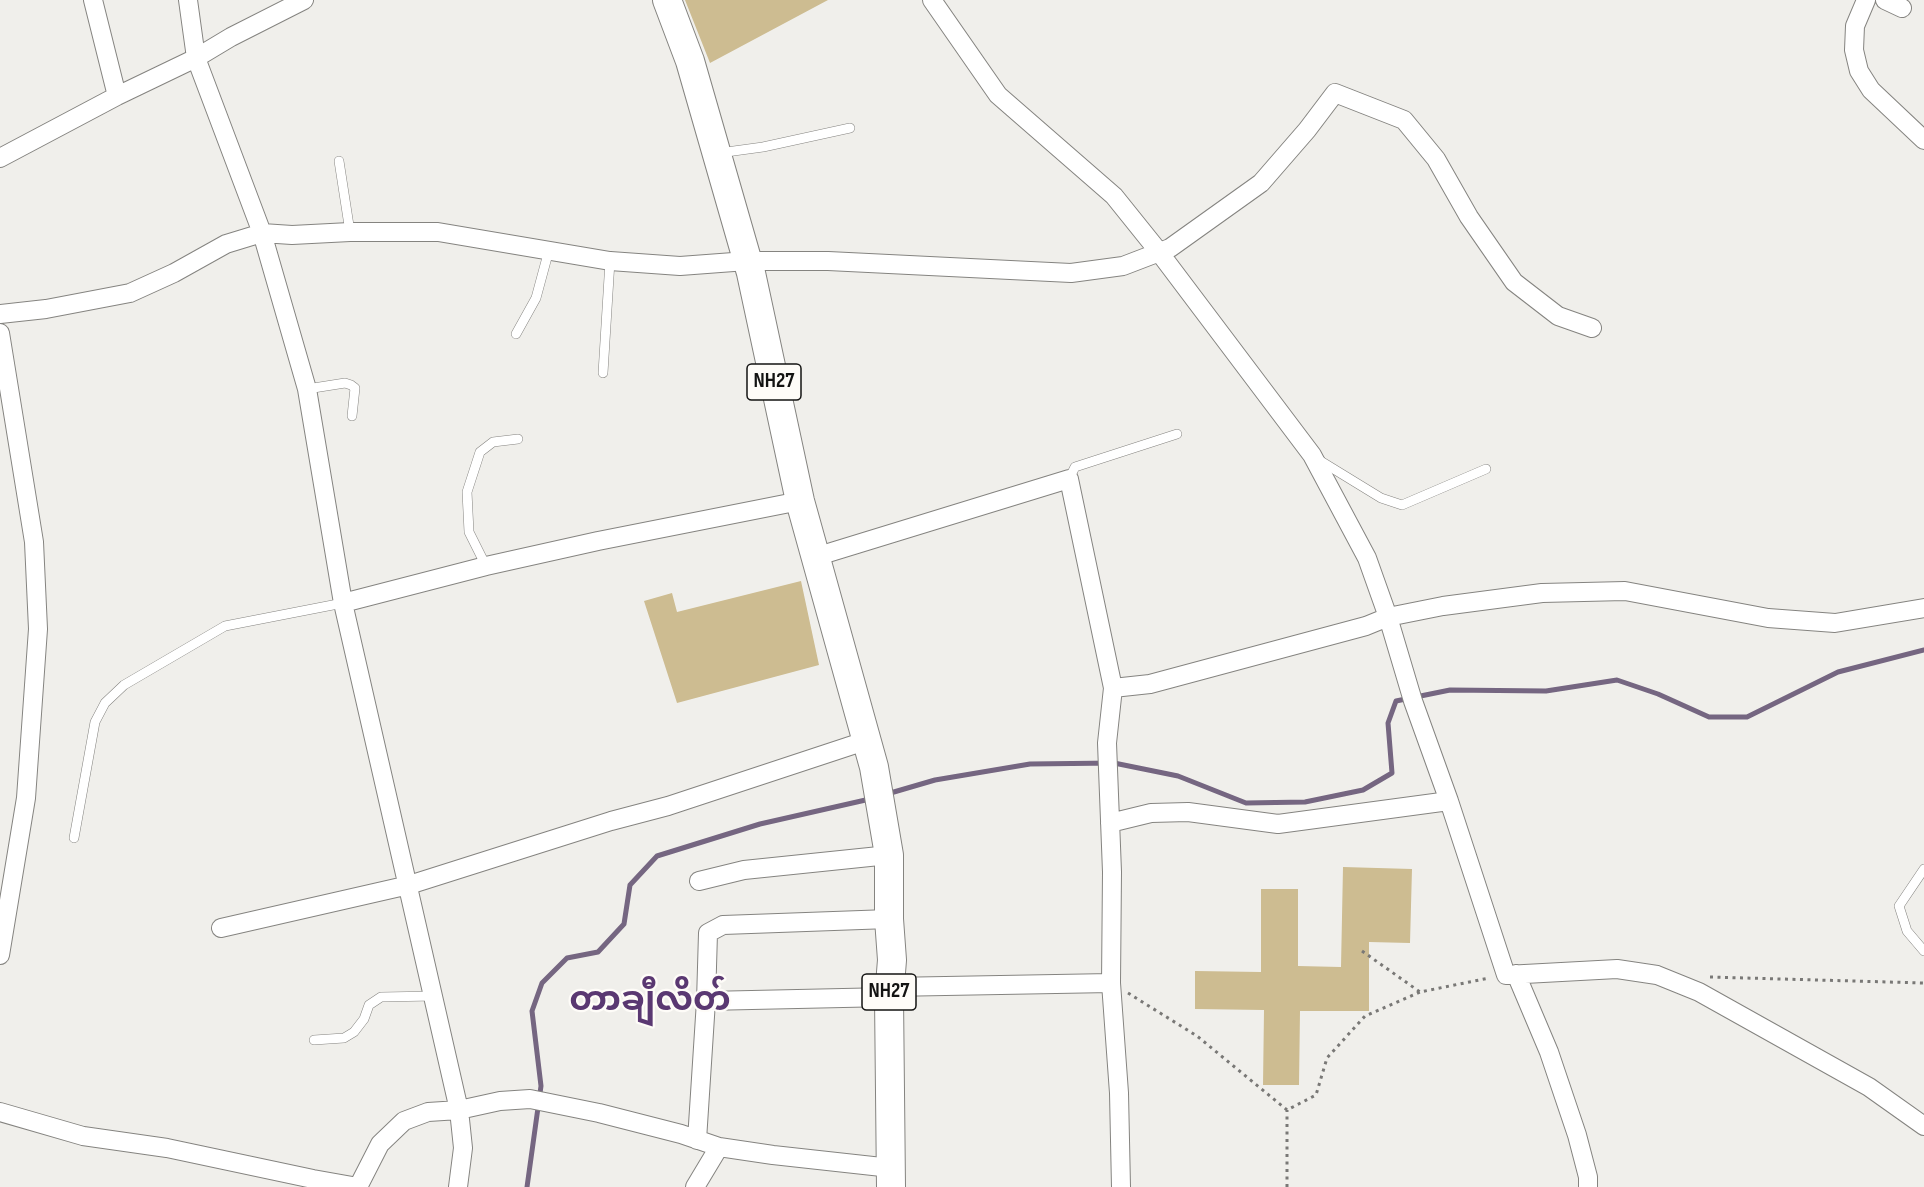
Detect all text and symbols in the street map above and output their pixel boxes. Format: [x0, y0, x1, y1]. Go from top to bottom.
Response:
road number: NH27 [747, 364, 801, 400]
road number: NH27 [862, 974, 916, 1010]
district label: တာချီလိတ် [569, 981, 731, 1021]

